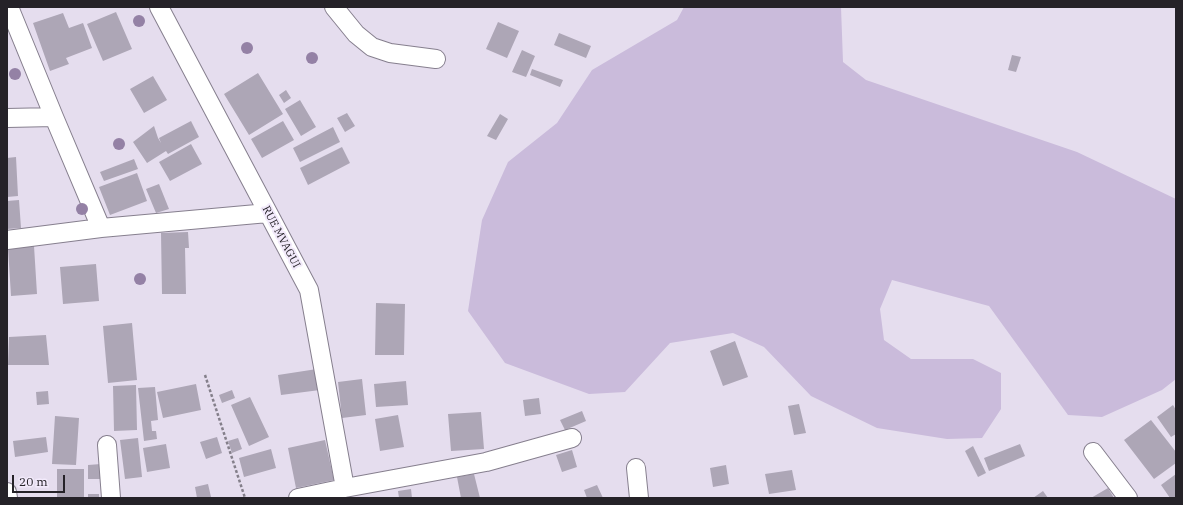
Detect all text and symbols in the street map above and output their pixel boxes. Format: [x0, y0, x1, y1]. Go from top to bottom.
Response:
street label: RUE MVAGUI [259, 204, 303, 270]
scale bar [14, 467, 67, 493]
text: 20 m [19, 474, 48, 489]

